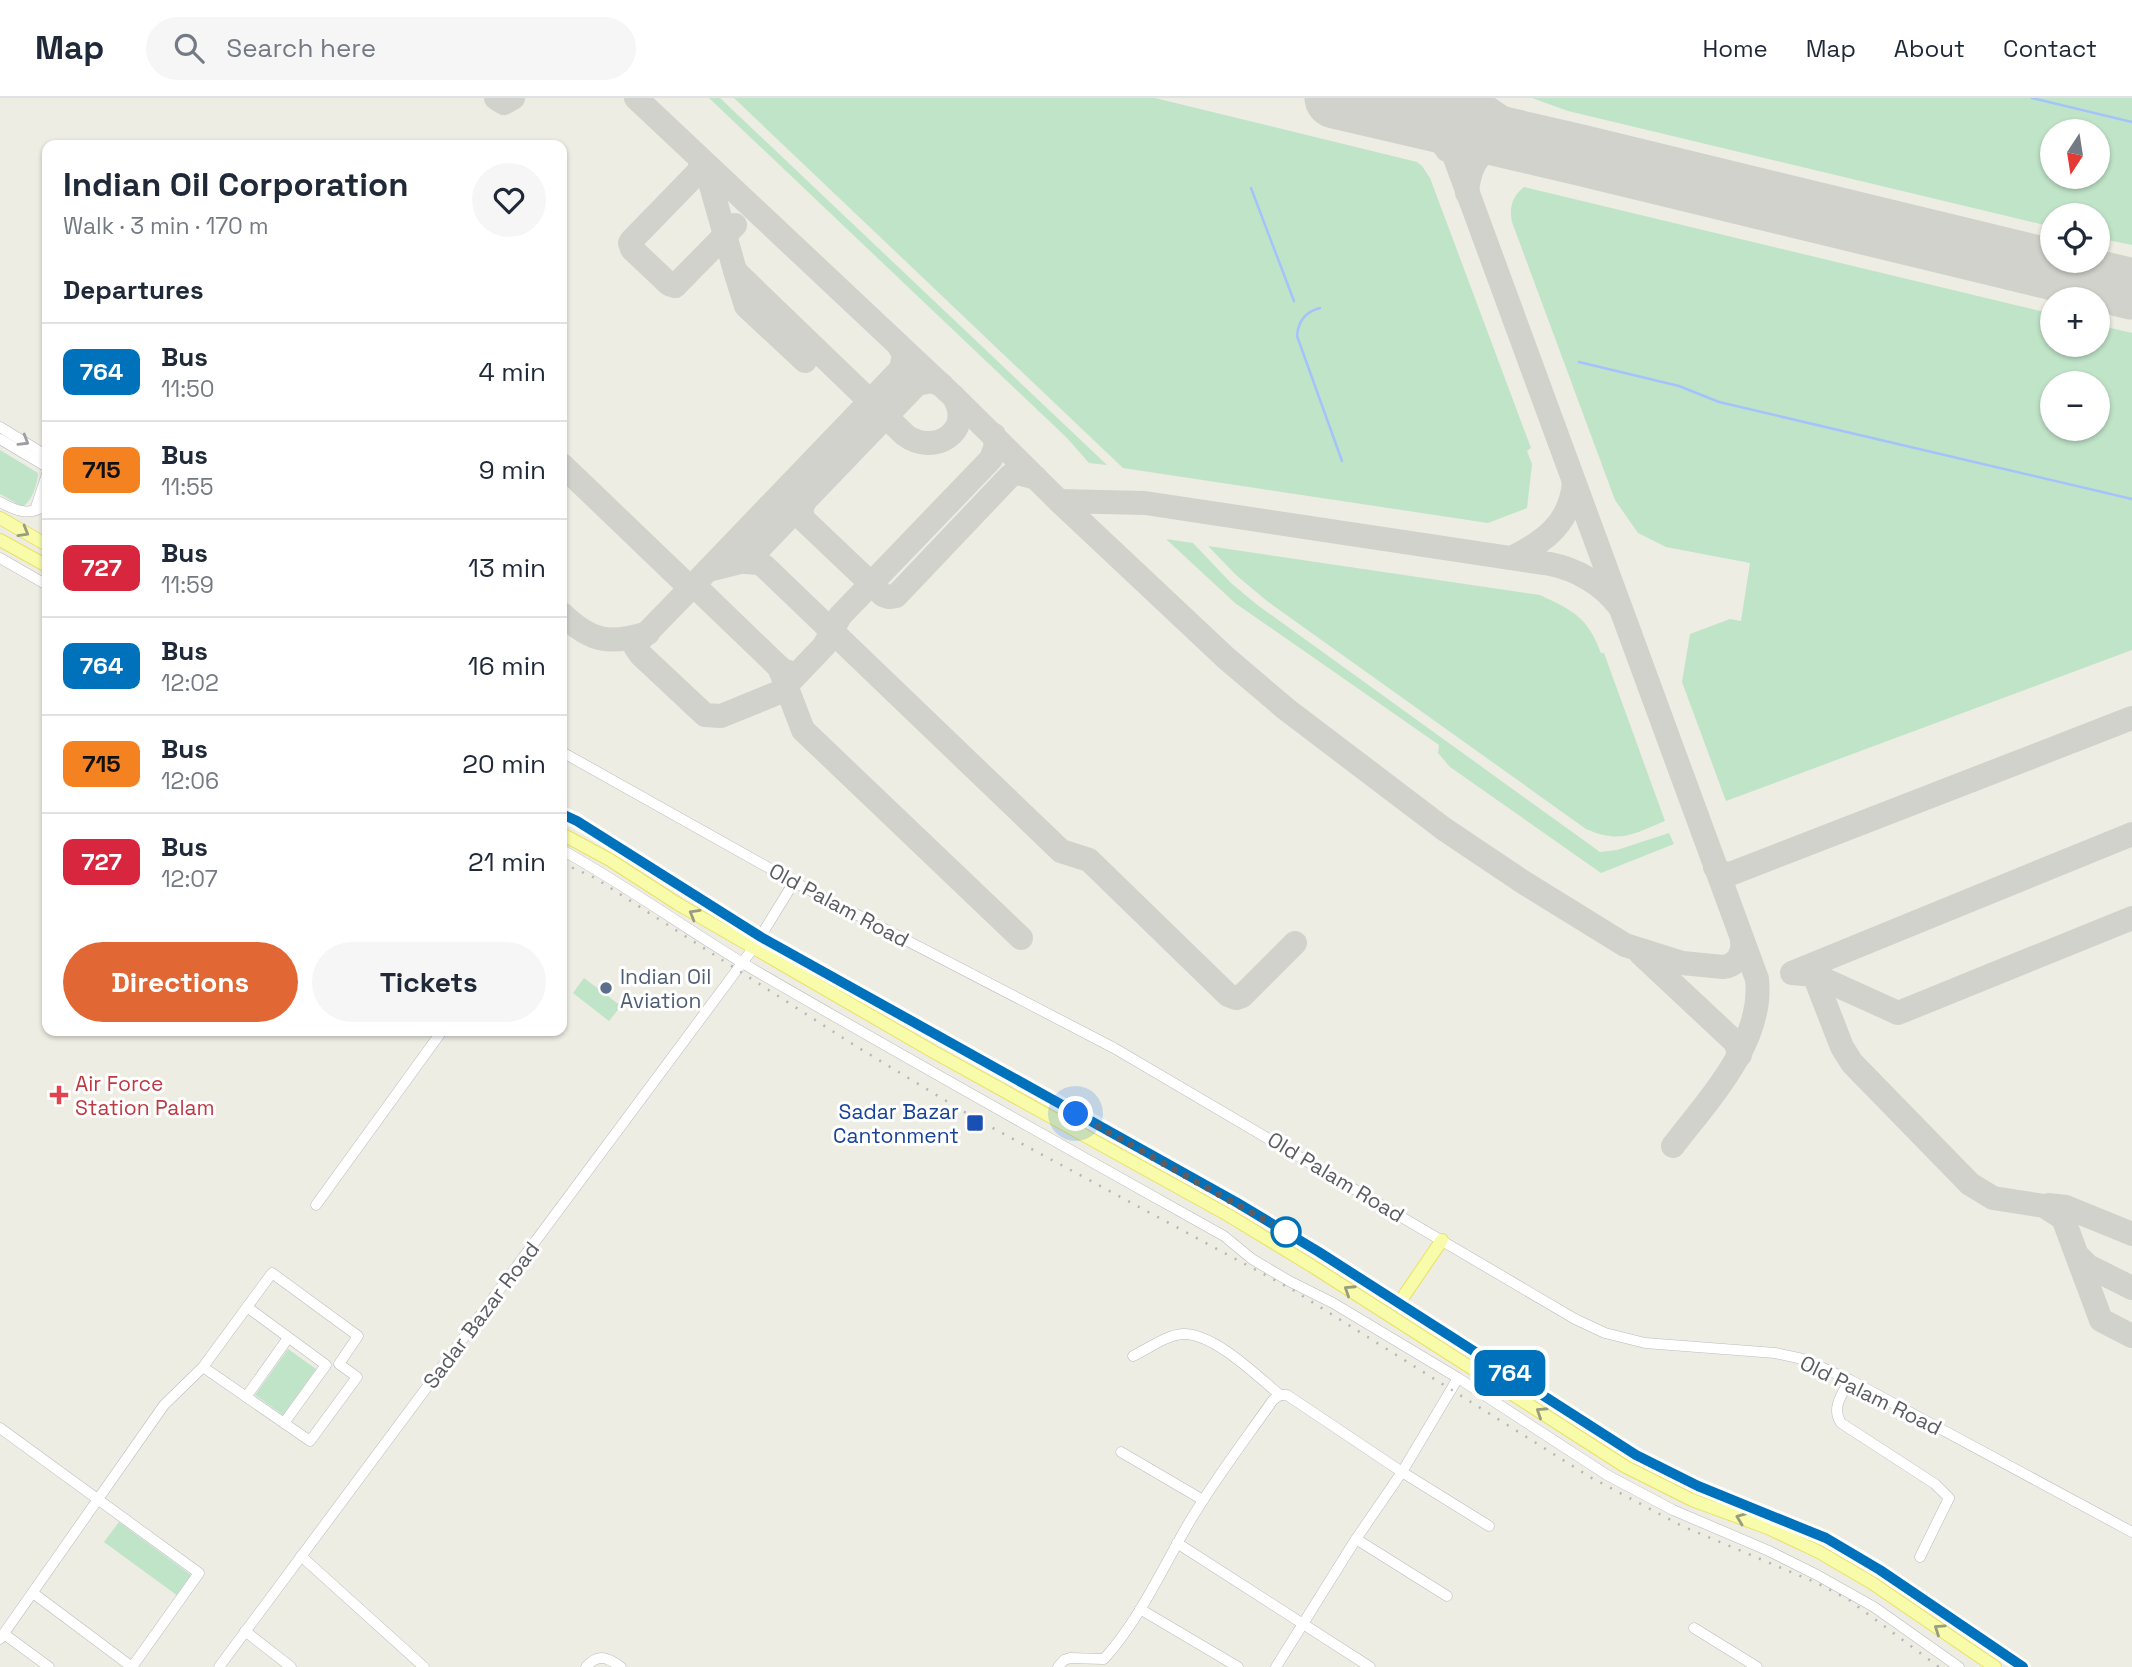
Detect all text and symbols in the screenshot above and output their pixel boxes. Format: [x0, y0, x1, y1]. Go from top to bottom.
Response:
search box [146, 17, 636, 80]
text: Map [35, 27, 104, 69]
icon: search [170, 29, 208, 67]
text: Search here [226, 31, 376, 65]
text: Home [1702, 33, 1768, 64]
text: Map [1806, 33, 1856, 64]
text: About [1894, 33, 1965, 64]
text: Contact [2003, 33, 2097, 64]
north arrow [2040, 119, 2110, 189]
map controls [2040, 119, 2110, 441]
button: heart [472, 163, 546, 237]
text: Indian Oil Corporation [63, 164, 409, 206]
button: locate [2040, 203, 2110, 273]
text: Walk · 3 min · 170 m [63, 211, 269, 241]
text: Departures [63, 273, 204, 307]
button: + [2040, 287, 2110, 357]
text: Bus [161, 340, 208, 374]
text: 4 min [478, 355, 546, 389]
text: 764 [80, 356, 123, 387]
button: − [2040, 371, 2110, 441]
text: 11:50 [161, 374, 215, 404]
one-way arrow [16, 433, 29, 446]
text: Bus [161, 438, 208, 472]
text: 9 min [479, 453, 546, 487]
text: 715 [82, 454, 121, 485]
text: 11:55 [161, 472, 214, 502]
one-way arrow [16, 524, 29, 537]
text: Bus [161, 536, 208, 570]
text: 13 min [468, 551, 546, 585]
text: 727 [81, 552, 122, 583]
text: 11:59 [161, 570, 214, 600]
text: Bus [161, 634, 208, 668]
text: 16 min [468, 649, 546, 683]
text: 764 [80, 650, 123, 681]
text: 12:02 [161, 668, 219, 698]
text: Bus [161, 732, 208, 766]
text: 20 min [462, 747, 546, 781]
text: 715 [82, 748, 121, 779]
text: 12:06 [161, 766, 219, 796]
text: Bus [161, 830, 208, 864]
text: 21 min [468, 845, 546, 879]
text: 727 [81, 846, 122, 877]
street label: Old Palam Road [764, 857, 914, 953]
text: 12:07 [161, 864, 218, 894]
one-way arrow [689, 909, 702, 922]
button: Directions [63, 942, 298, 1022]
button: Tickets [312, 942, 546, 1022]
place label: Indian Oil Aviation [620, 963, 711, 1014]
marker: Indian Oil Aviation [598, 980, 614, 996]
place label: Air Force Station Palam [75, 1070, 215, 1121]
marker: Air Force Station Palam [49, 1085, 69, 1105]
your location [1058, 1096, 1093, 1131]
place label: Sadar Bazar Cantonment [833, 1098, 959, 1149]
marker: Sadar Bazar Cantonment [965, 1113, 985, 1133]
street label: Old Palam Road [1263, 1126, 1409, 1228]
unlabelled marker [1271, 1217, 1301, 1247]
street label: Sadar Bazar Road [417, 1236, 545, 1394]
one-way arrow [1343, 1285, 1356, 1298]
street label: Old Palam Road [1796, 1349, 1946, 1441]
line badge: 764 [1470, 1350, 1550, 1396]
text: 764 [1488, 1357, 1532, 1388]
one-way arrow [1535, 1408, 1548, 1421]
one-way arrow [1736, 1513, 1748, 1527]
one-way arrow [1934, 1625, 1947, 1637]

